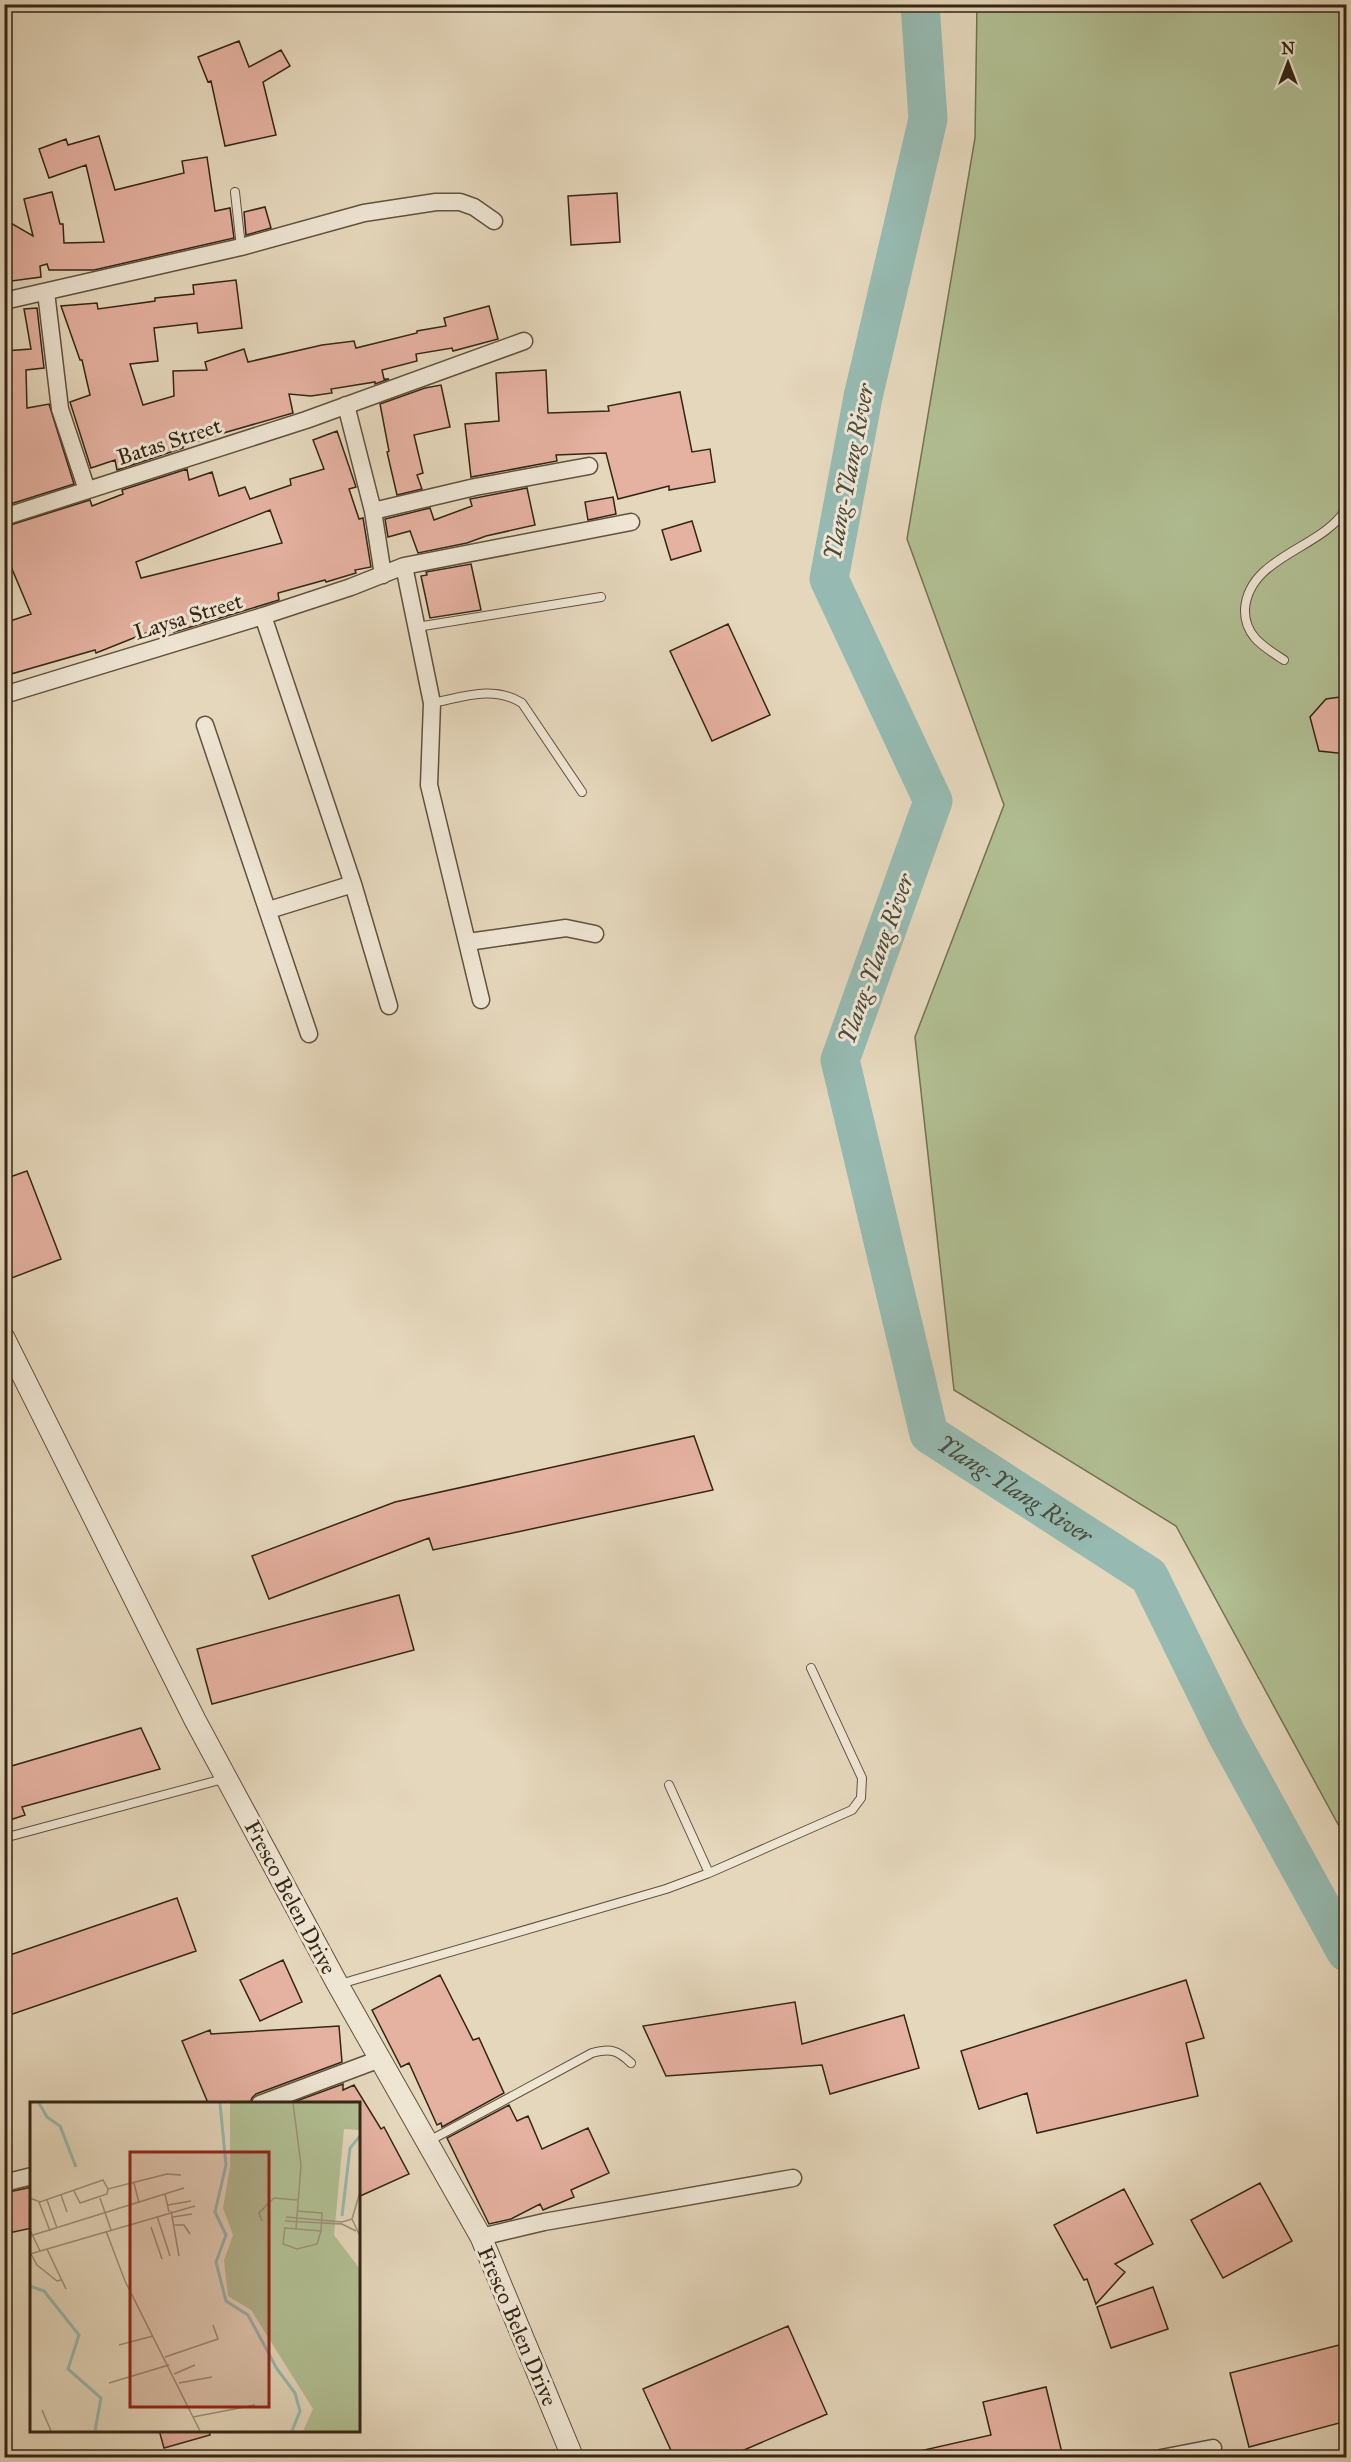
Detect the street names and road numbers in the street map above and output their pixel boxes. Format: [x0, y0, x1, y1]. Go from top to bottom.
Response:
street label: Batas Street [113, 412, 225, 471]
street label: Laysa Street [131, 587, 246, 646]
street label: Fresco Belen Drive [239, 1816, 343, 1979]
street label: Fresco Belen Drive [472, 2242, 563, 2410]

